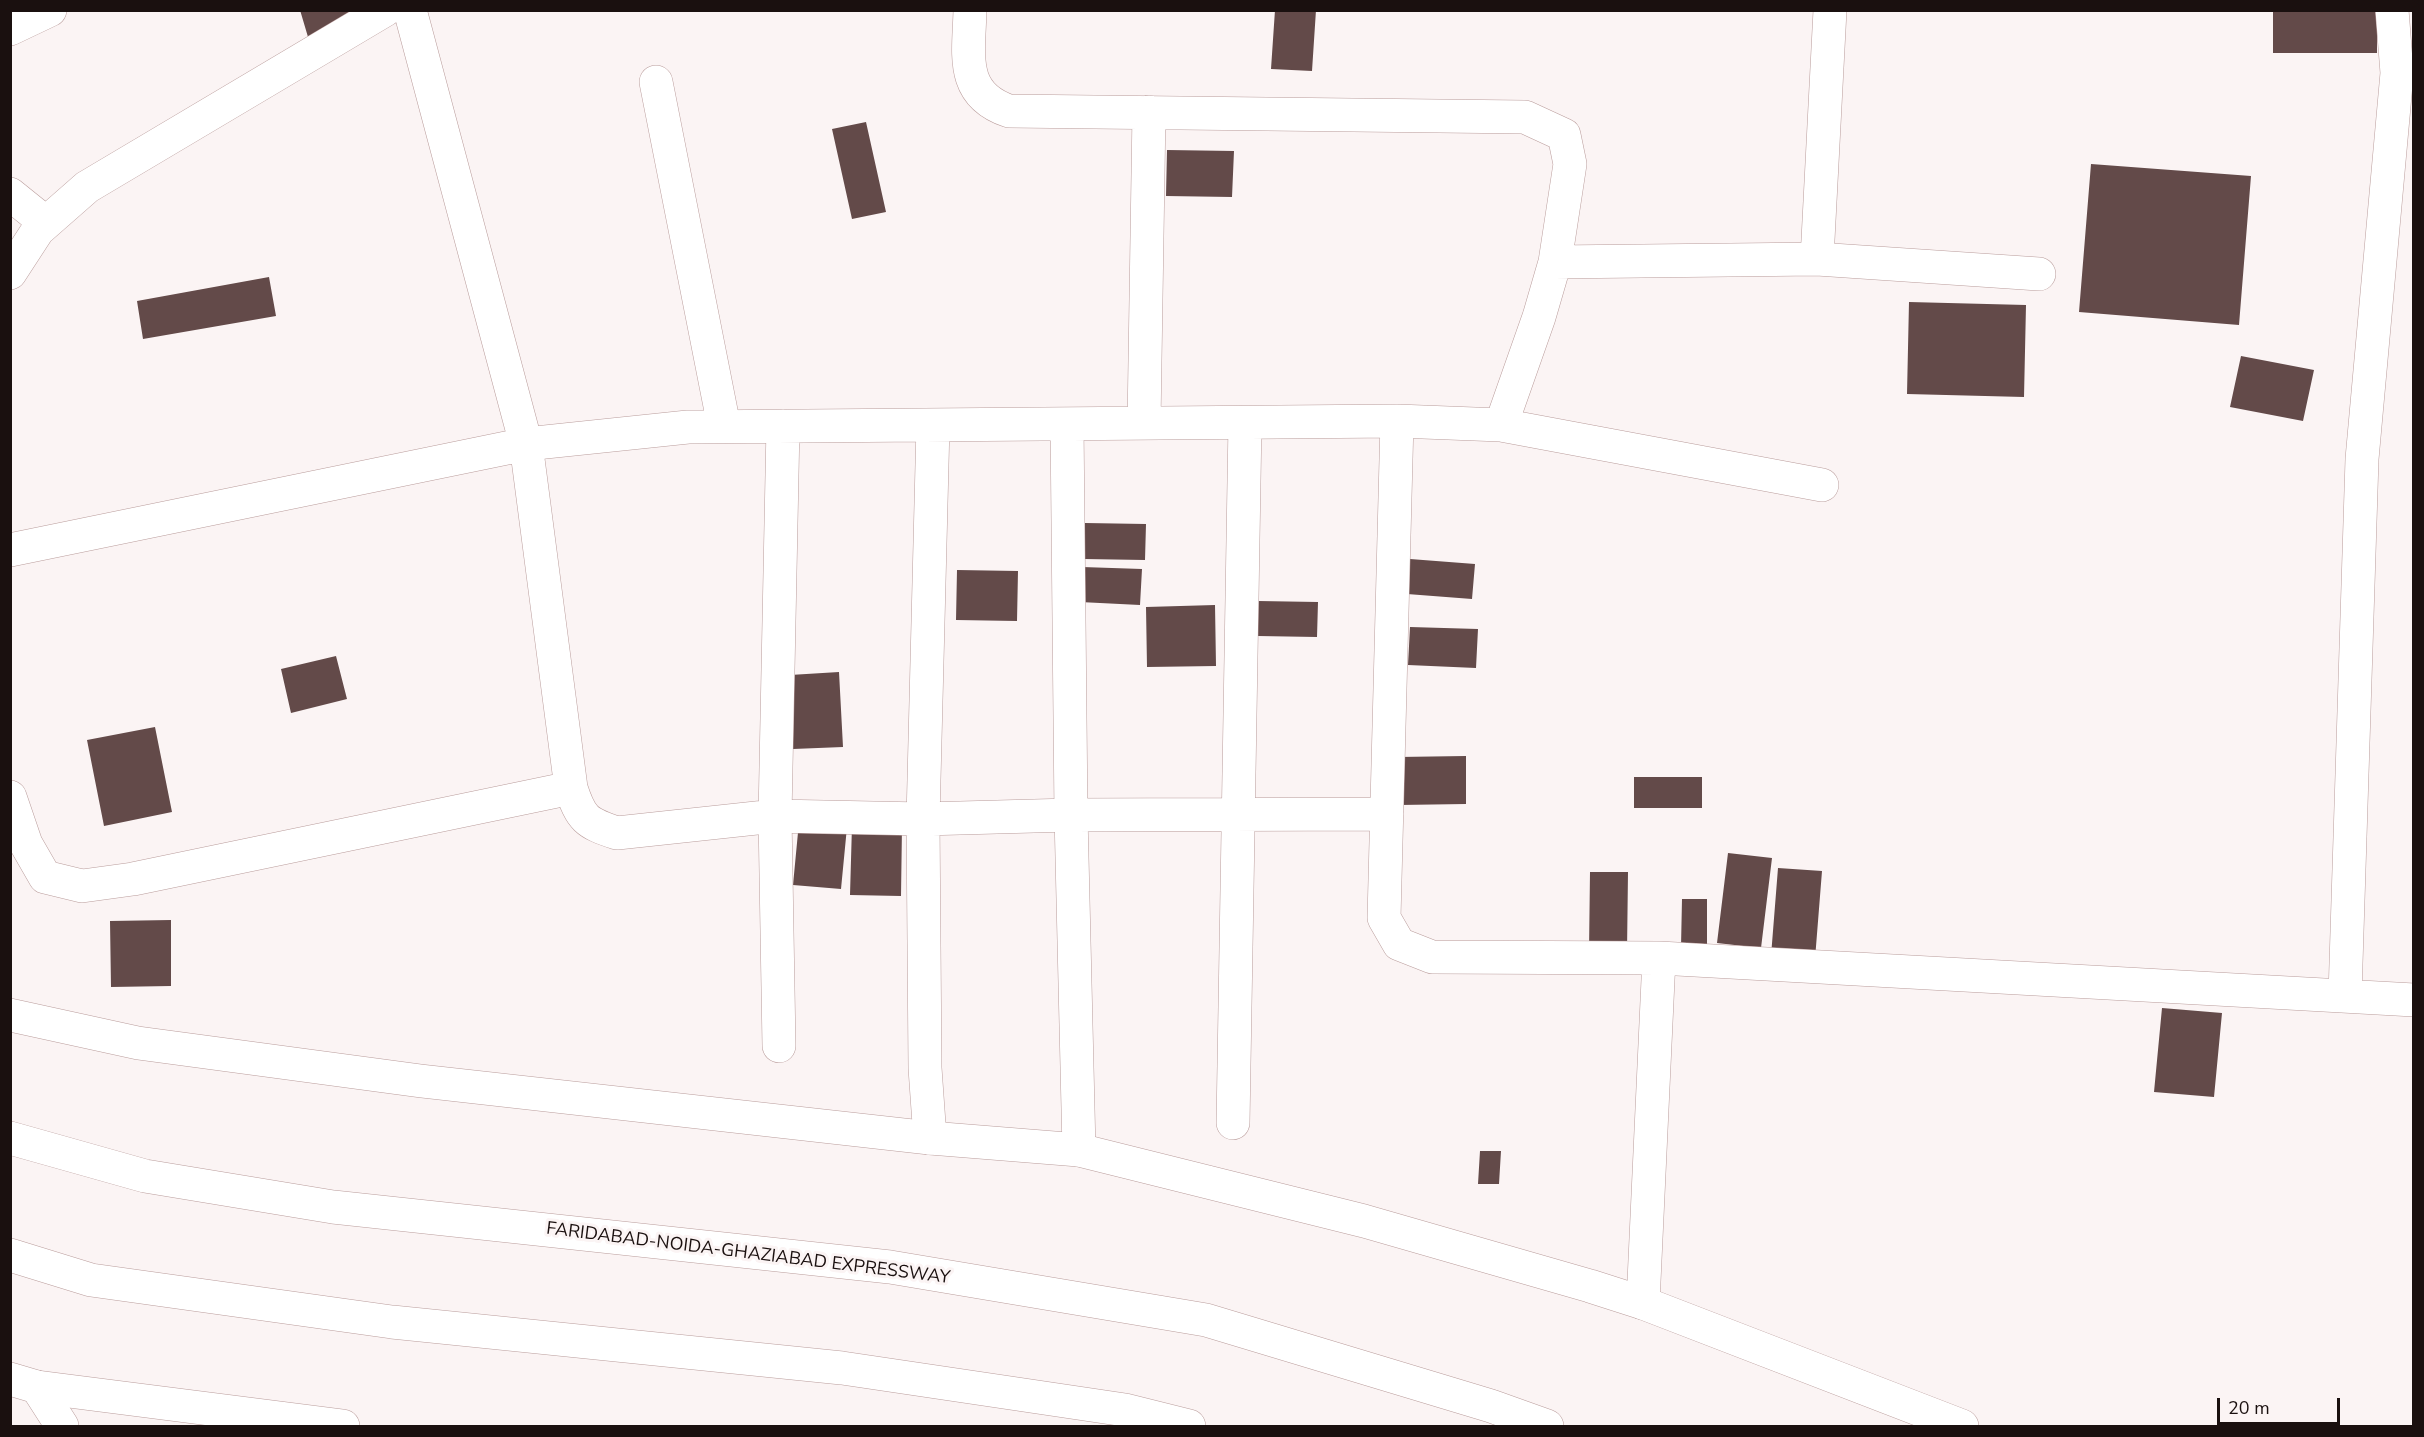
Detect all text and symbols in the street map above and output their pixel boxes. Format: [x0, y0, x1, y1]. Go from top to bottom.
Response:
street label: FARIDABAD-NOIDA-GHAZIABAD EXPRESSWAY [545, 1218, 951, 1290]
scale bar [2220, 1386, 2343, 1424]
text: 20 m [2228, 1396, 2270, 1420]

